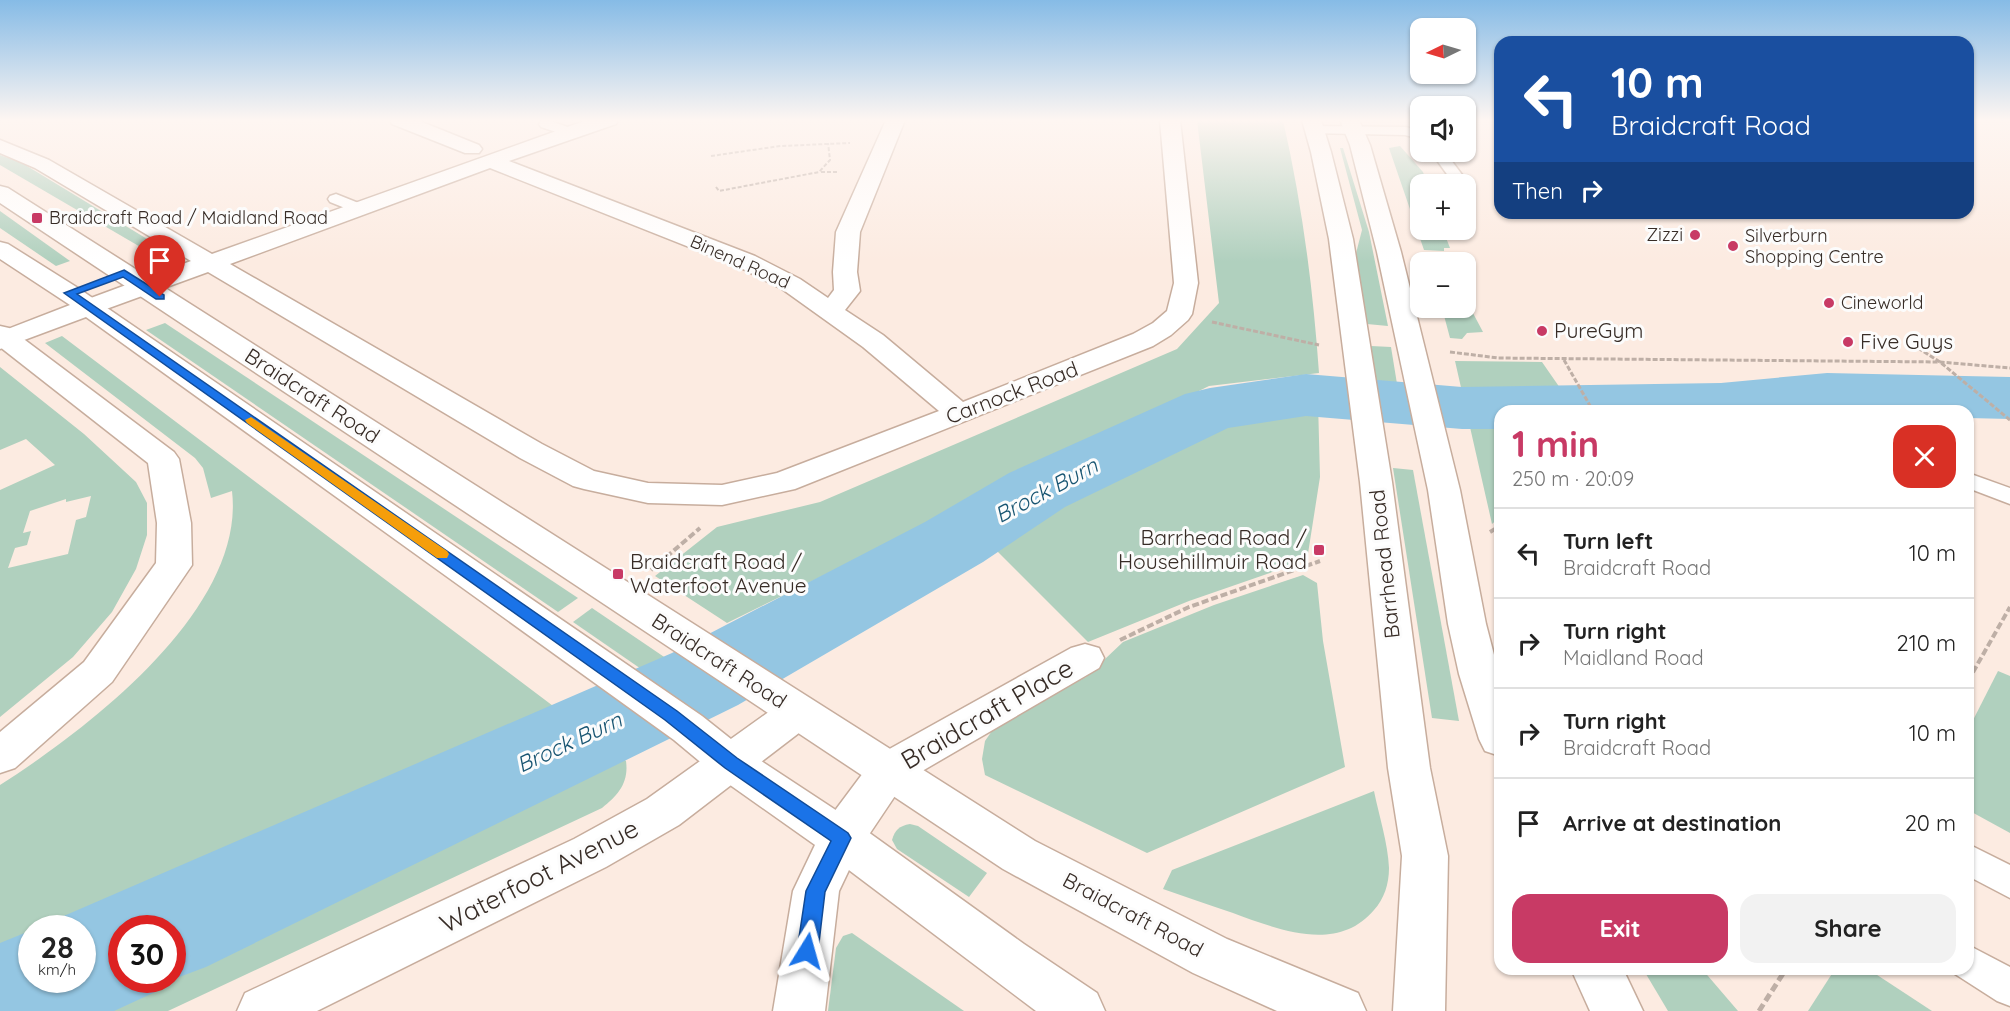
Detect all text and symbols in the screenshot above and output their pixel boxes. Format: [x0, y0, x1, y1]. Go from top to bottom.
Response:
north arrow [1410, 18, 1476, 84]
map controls [1410, 18, 1476, 318]
text: 10 m [1611, 56, 1704, 109]
icon: left [1512, 60, 1590, 138]
button: sound [1410, 96, 1476, 162]
text: Braidcraft Road [1611, 108, 1811, 142]
button: + [1410, 174, 1476, 240]
icon: right [1575, 174, 1608, 207]
text: Then [1512, 177, 1563, 205]
place label: Braidcraft Road / Maidland Road [49, 206, 328, 229]
marker: Braidcraft Road / Maidland Road [30, 211, 44, 225]
place label: Zizzi [1646, 223, 1683, 246]
place label: Silverburn Shopping Centre [1745, 224, 1884, 268]
marker: Zizzi [1688, 228, 1702, 242]
street label: Binend Road [687, 229, 794, 294]
pin [134, 235, 185, 297]
marker: Silverburn Shopping Centre [1726, 239, 1740, 253]
icon: arrive [143, 244, 176, 277]
button: − [1410, 252, 1476, 318]
place label: Cineworld [1841, 291, 1923, 314]
marker: Cineworld [1822, 296, 1836, 310]
place label: PureGym [1554, 317, 1644, 343]
marker: PureGym [1535, 324, 1549, 338]
place label: Five Guys [1860, 328, 1953, 354]
marker: Five Guys [1841, 335, 1855, 349]
street label: Braidcraft Road [240, 342, 385, 448]
street label: Carnock Road [942, 355, 1081, 429]
text: 1 min [1512, 421, 1599, 466]
button: close [1893, 425, 1956, 488]
water label: Brock Burn [990, 451, 1104, 529]
text: 250 m · 20:09 [1512, 466, 1634, 491]
street label: Barrhead Road [1363, 488, 1405, 640]
place label: Barrhead Road / Househillmuir Road [1118, 524, 1307, 574]
text: Turn left [1563, 527, 1653, 555]
icon: left [1512, 537, 1545, 570]
text: 10 m [1909, 539, 1956, 567]
marker: Barrhead Road / Househillmuir Road [1312, 543, 1326, 557]
place label: Braidcraft Road / Waterfoot Avenue [630, 548, 807, 598]
text: Braidcraft Road [1563, 555, 1711, 580]
marker: Braidcraft Road / Waterfoot Avenue [611, 567, 625, 581]
street label: Braidcraft Road [647, 607, 792, 713]
text: Turn right [1563, 617, 1667, 645]
icon: right [1512, 627, 1545, 660]
text: 210 m [1897, 629, 1956, 657]
text: Maidland Road [1563, 645, 1704, 670]
street label: Braidcraft Place [895, 651, 1079, 776]
water label: Brock Burn [512, 705, 627, 779]
text: Turn right [1563, 707, 1667, 735]
icon: right [1512, 717, 1545, 750]
text: 10 m [1909, 719, 1956, 747]
text: Braidcraft Road [1563, 735, 1711, 760]
icon: arrive [1512, 807, 1545, 840]
text: Arrive at destination [1563, 809, 1781, 837]
text: 20 m [1905, 809, 1956, 837]
street label: Waterfoot Avenue [434, 811, 644, 940]
street label: Braidcraft Road [1059, 866, 1208, 962]
button: Exit [1512, 894, 1728, 963]
button: Share [1740, 894, 1956, 963]
speed limit sign: 30 [108, 915, 186, 993]
position arrow [775, 919, 839, 983]
text: 28 [40, 928, 74, 966]
text: km/h [38, 960, 76, 979]

